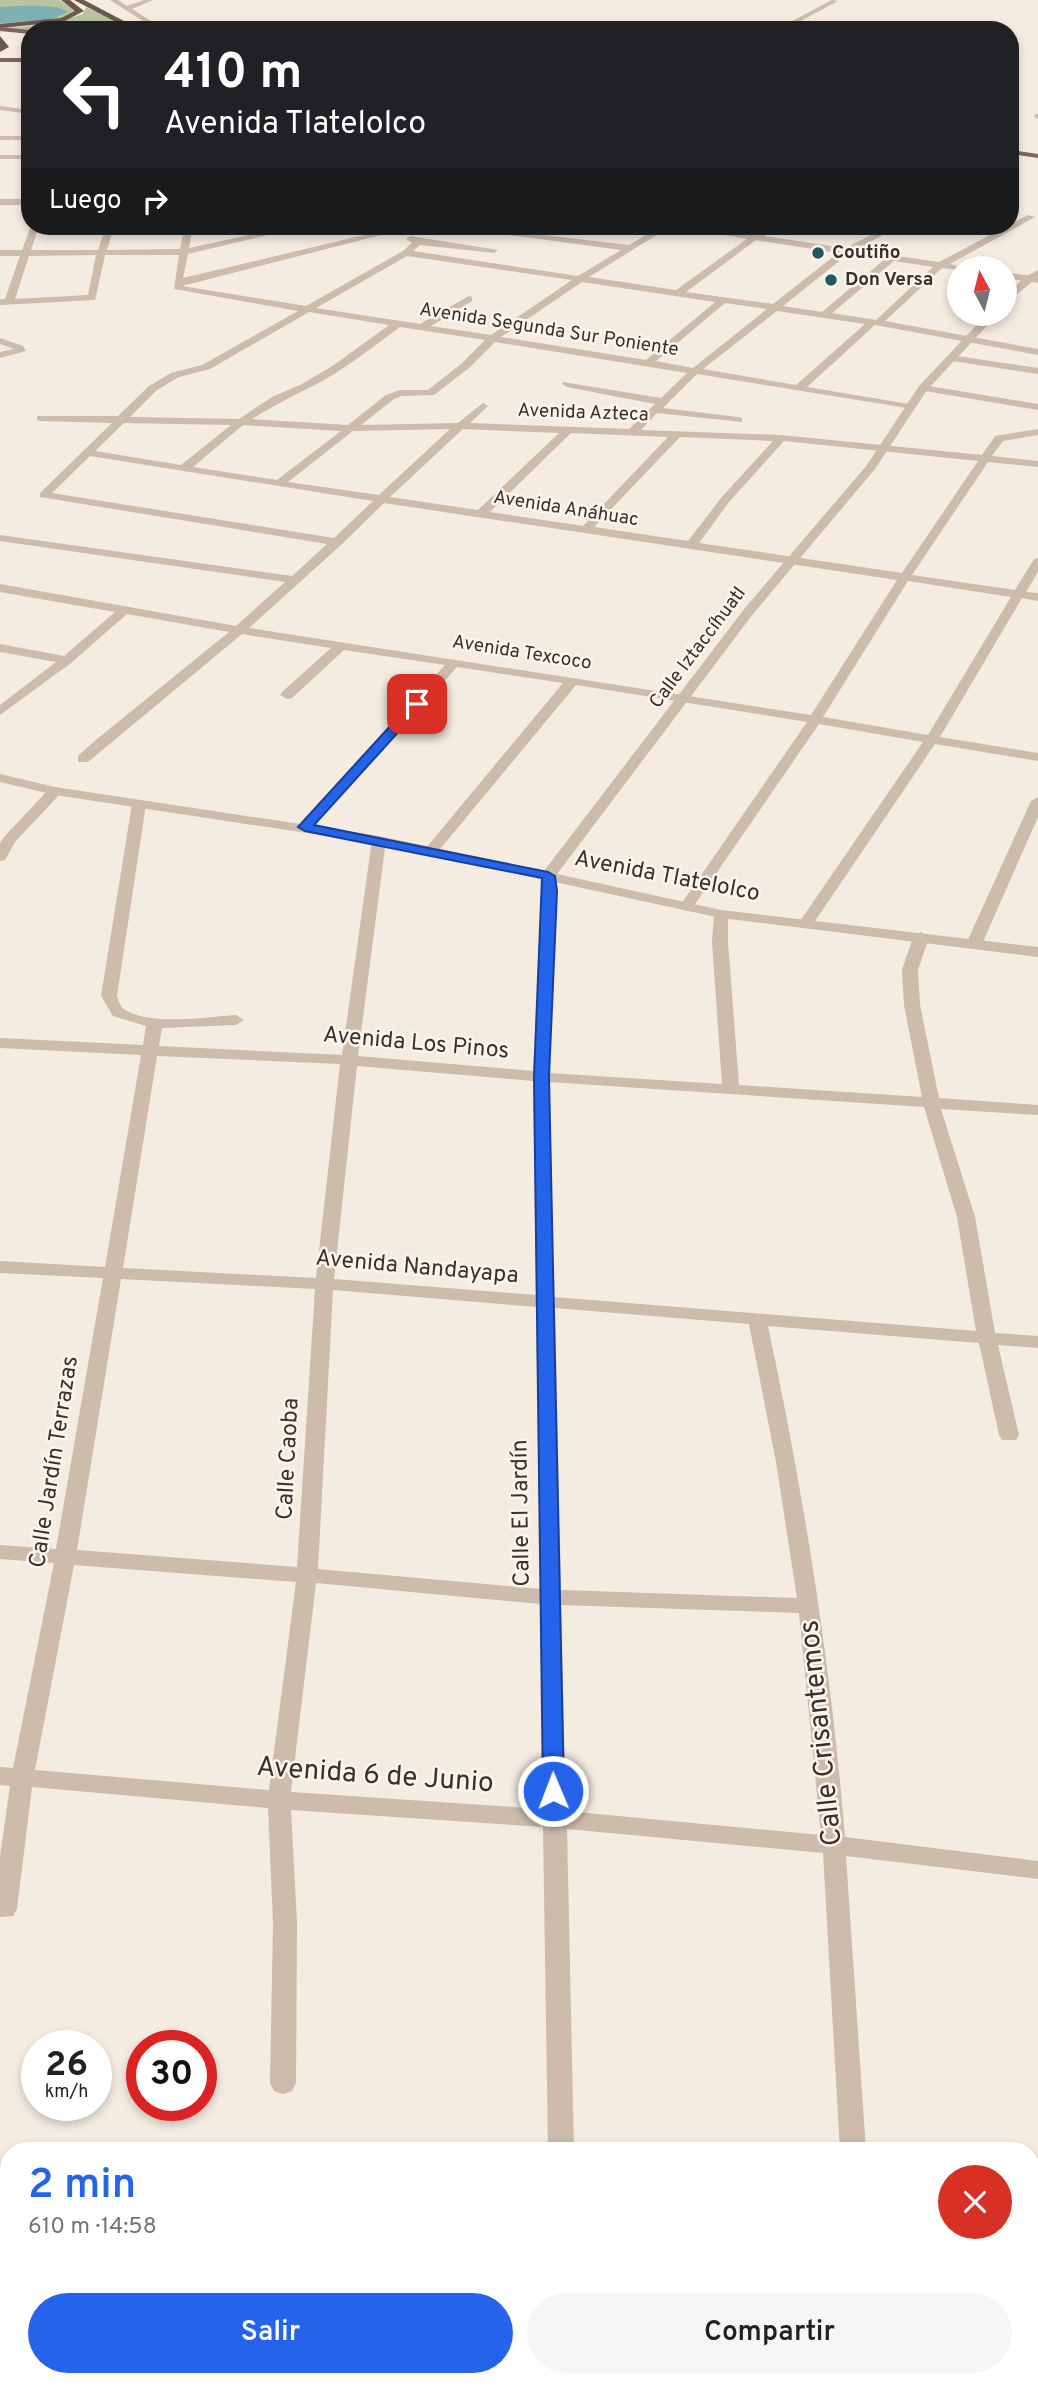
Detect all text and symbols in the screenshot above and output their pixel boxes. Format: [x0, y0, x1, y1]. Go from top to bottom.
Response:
text: 410 m [164, 44, 302, 106]
icon: left [49, 49, 140, 140]
text: Avenida Tlatelolco [164, 105, 426, 145]
icon: right [136, 182, 174, 220]
text: Luego [49, 185, 122, 218]
place label: Coutiño [832, 241, 901, 265]
marker: Coutiño [810, 245, 826, 261]
north arrow [947, 256, 1017, 326]
map controls [947, 256, 1017, 326]
place label: Don Versa [845, 268, 933, 292]
marker: Don Versa [823, 272, 839, 288]
street label: Avenida Segunda Sur Poniente [418, 298, 680, 362]
street label: Avenida Azteca [517, 399, 649, 427]
street label: Avenida Anáhuac [492, 486, 640, 532]
street label: Calle Iztaccíhuatl [644, 582, 752, 714]
street label: Avenida Texcoco [450, 630, 594, 676]
pin [387, 674, 447, 734]
icon: arrive [398, 685, 436, 723]
street label: Avenida Tlatelolco [572, 845, 762, 909]
street label: Avenida Los Pinos [322, 1021, 510, 1067]
street label: Avenida Nandayapa [314, 1245, 520, 1291]
street label: Calle Jardín Terrazas [24, 1354, 86, 1570]
street label: Calle Caoba [271, 1397, 307, 1521]
street label: Calle El Jardín [506, 1439, 538, 1587]
street label: Calle Crisantemos [792, 1618, 852, 1848]
street label: Avenida 6 de Junio [255, 1750, 495, 1802]
position arrow [516, 1754, 590, 1828]
speed limit sign: 30 [126, 2030, 217, 2121]
text: 26 [45, 2044, 88, 2088]
text: km/h [45, 2081, 88, 2104]
text: 2 min [28, 2160, 136, 2213]
button: close [938, 2165, 1012, 2239]
text: 610 m · 14:58 [28, 2213, 157, 2242]
button: Salir [28, 2293, 513, 2373]
button: Compartir [527, 2293, 1012, 2373]

